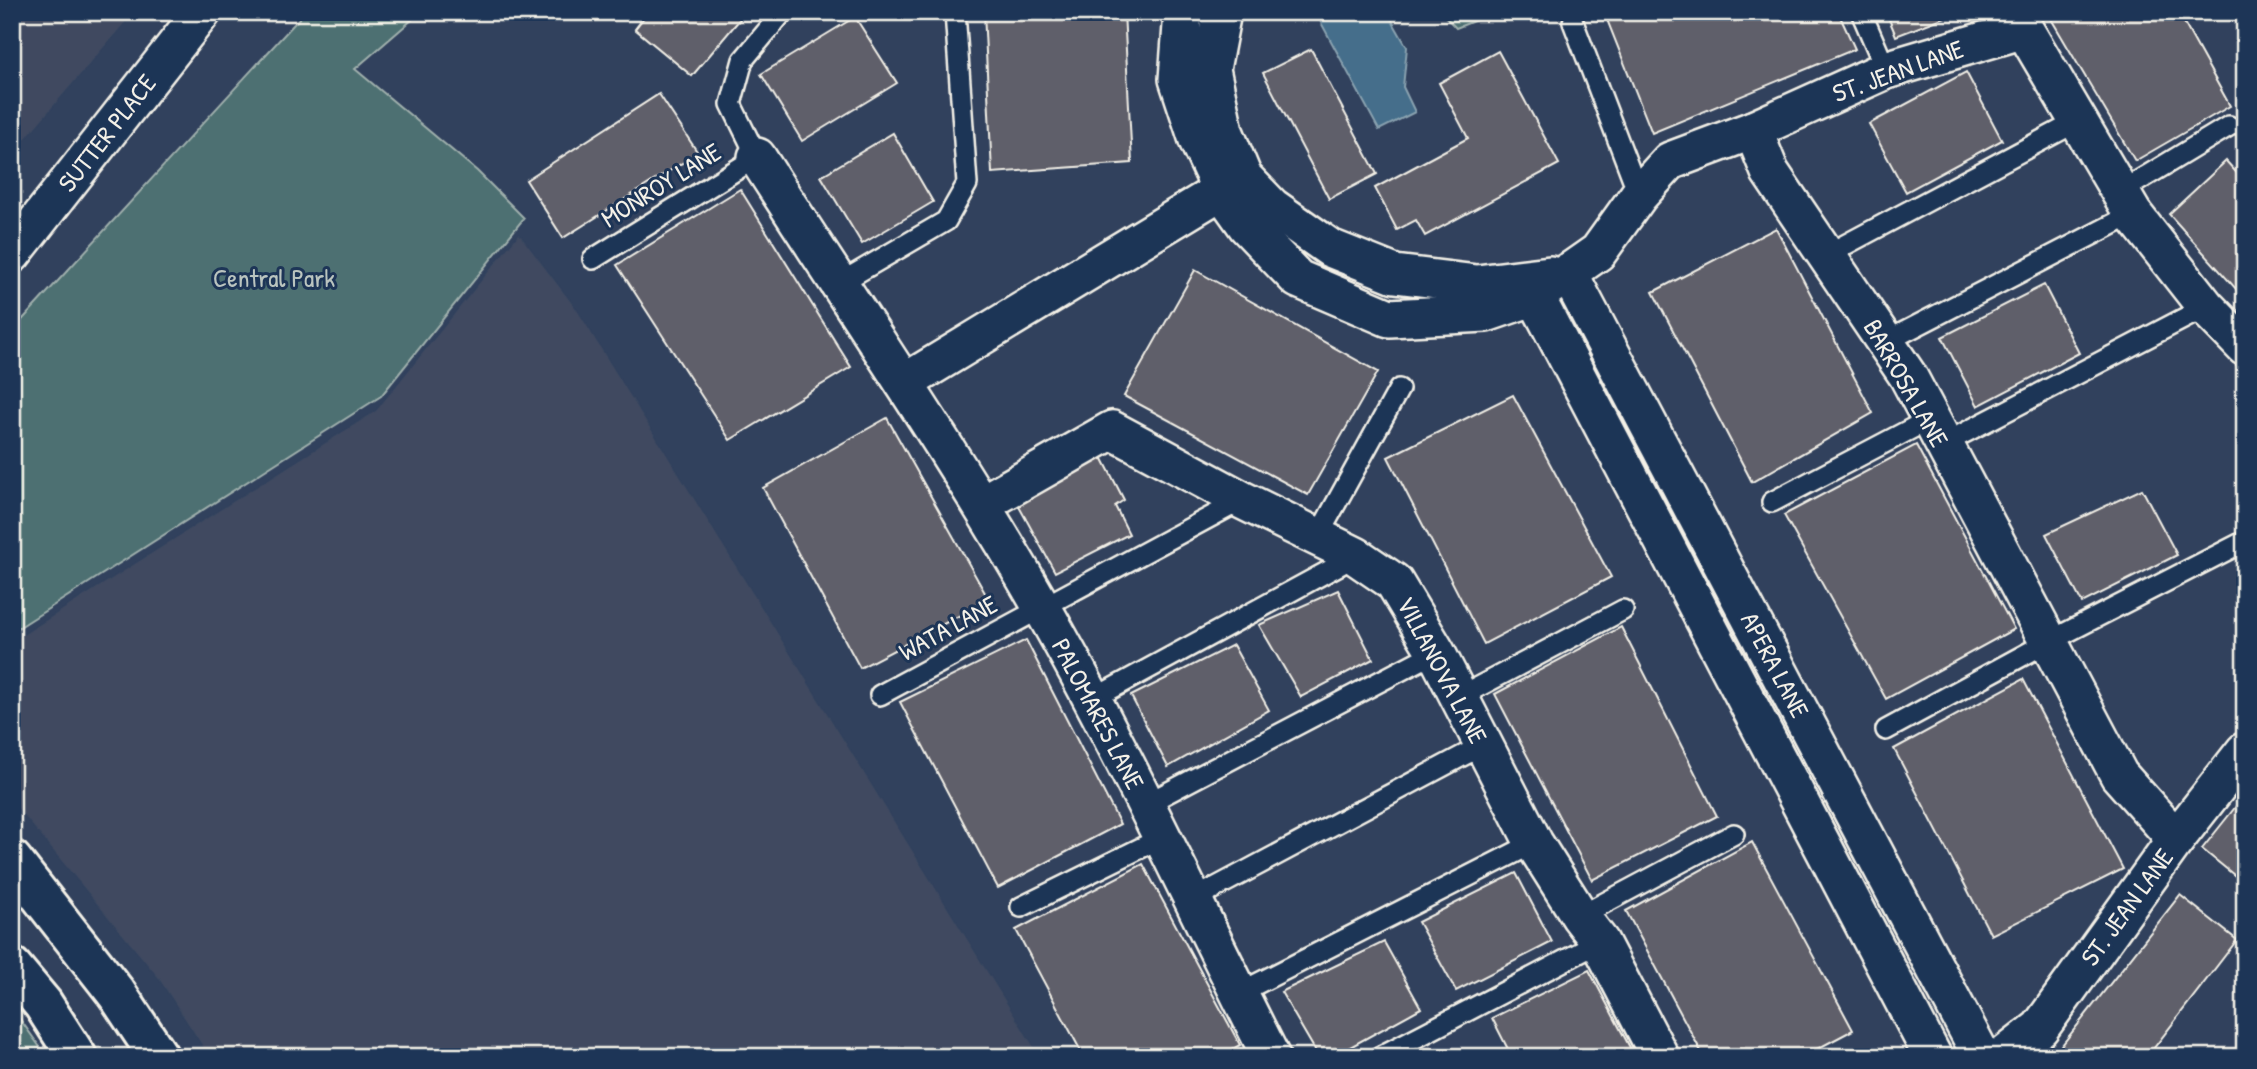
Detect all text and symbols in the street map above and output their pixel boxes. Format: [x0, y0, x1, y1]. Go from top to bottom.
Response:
street label: ST. JEAN LANE [1827, 30, 1969, 110]
street label: SUTTER PLACE [50, 66, 164, 199]
street label: MONROY LANE [594, 134, 728, 235]
park label: Central Park [213, 260, 335, 295]
street label: BARROSA LANE [1856, 312, 1957, 454]
street label: WATA LANE [892, 586, 1004, 669]
street label: VILLANOVA LANE [1389, 590, 1496, 750]
street label: APERA LANE [1733, 606, 1818, 724]
street label: PALOMARES LANE [1044, 632, 1153, 796]
street label: ST. JEAN LANE [2072, 841, 2181, 972]

